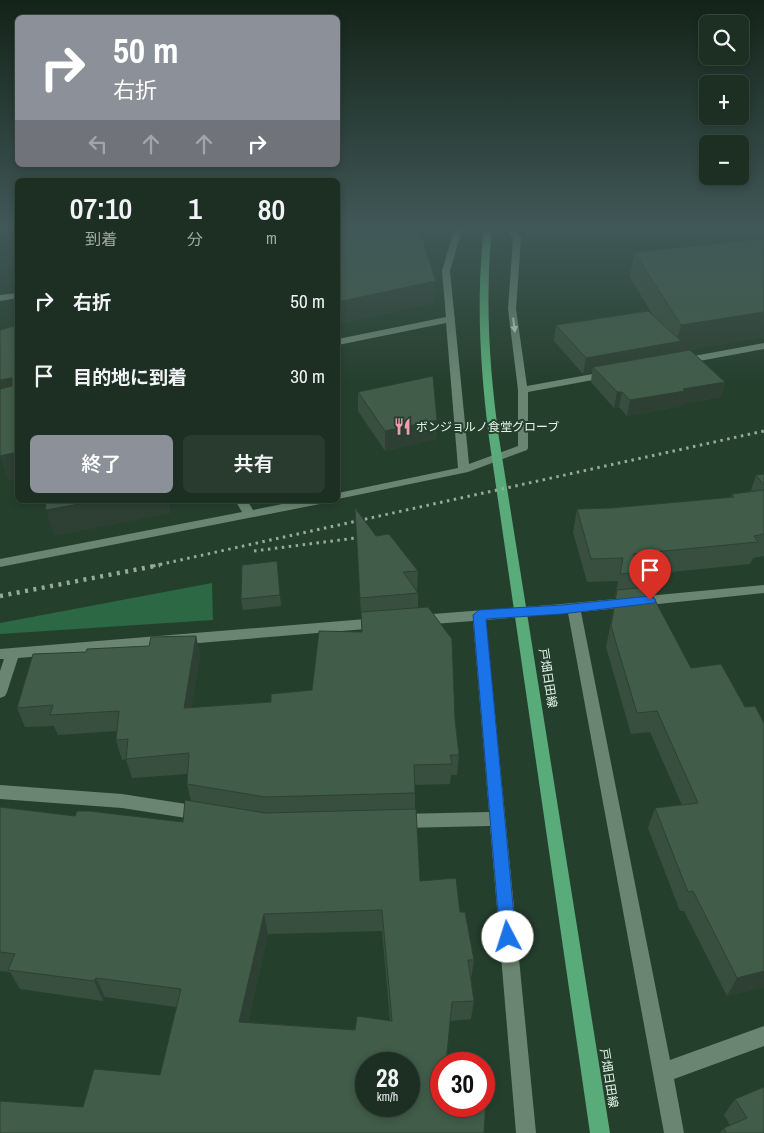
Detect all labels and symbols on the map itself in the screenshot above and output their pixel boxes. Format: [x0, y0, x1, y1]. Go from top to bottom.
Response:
one-way arrow [510, 317, 518, 333]
restaurant icon: ボンジョルノ食堂グローブ [392, 417, 412, 437]
place label: ボンジョルノ食堂グローブ [416, 419, 559, 435]
pin [629, 549, 671, 600]
street label: 戸畑日田線 [535, 647, 561, 709]
position arrow [481, 910, 533, 962]
street label: 戸畑日田線 [596, 1047, 622, 1109]
speed limit sign: 30 [430, 1052, 495, 1117]

